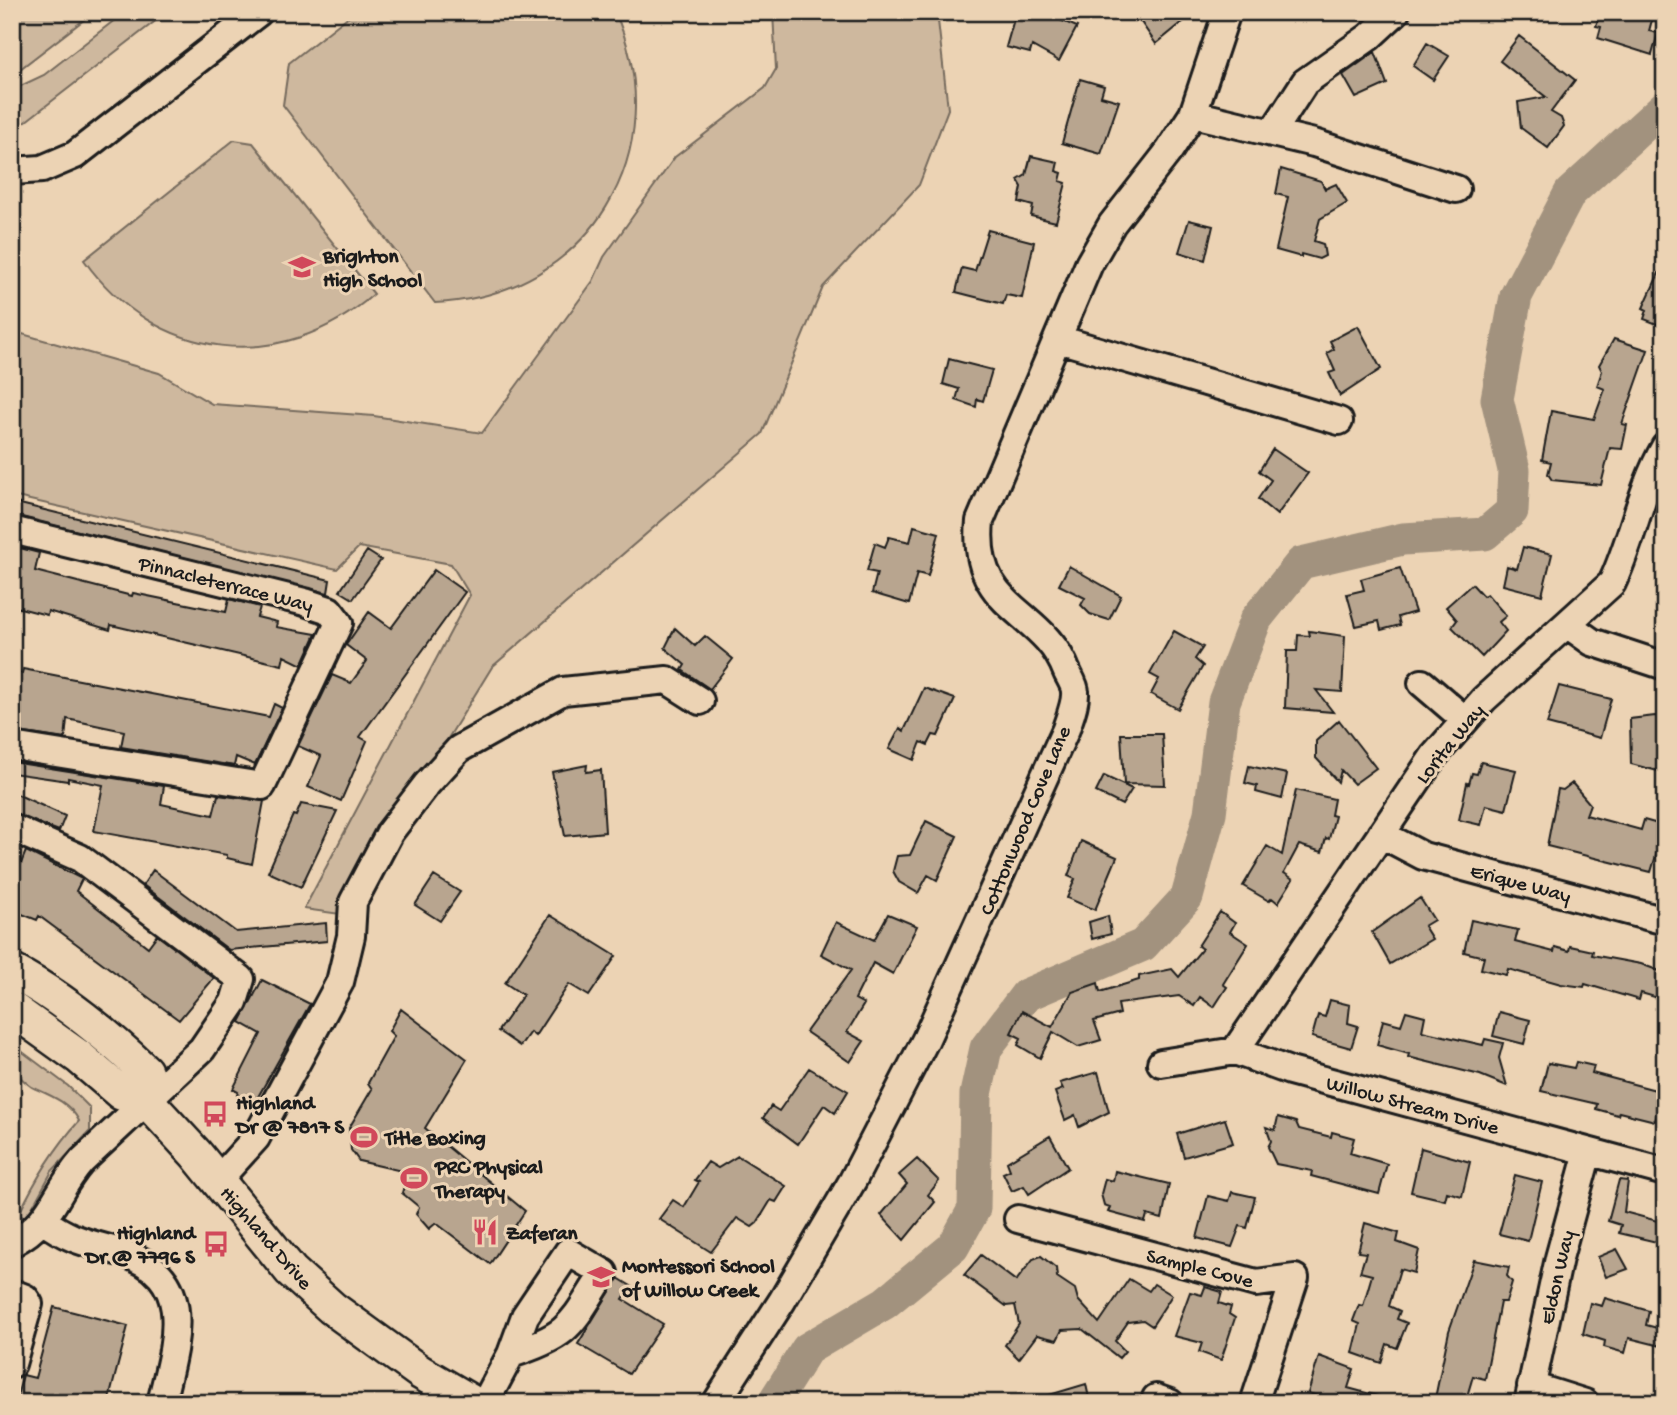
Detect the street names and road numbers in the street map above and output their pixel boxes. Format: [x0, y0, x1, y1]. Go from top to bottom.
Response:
street label: Pinnacleterrace Way [134, 552, 315, 620]
street label: Lorita Way [1412, 700, 1492, 790]
street label: Cottonwood Cove Lane [976, 722, 1079, 920]
street label: Erique Way [1467, 860, 1573, 911]
street label: Willow Stream Drive [1323, 1072, 1502, 1143]
street label: Highland Drive [213, 1182, 317, 1297]
street label: Eldon Way [1536, 1228, 1582, 1327]
street label: Sample Cove [1143, 1245, 1256, 1296]

